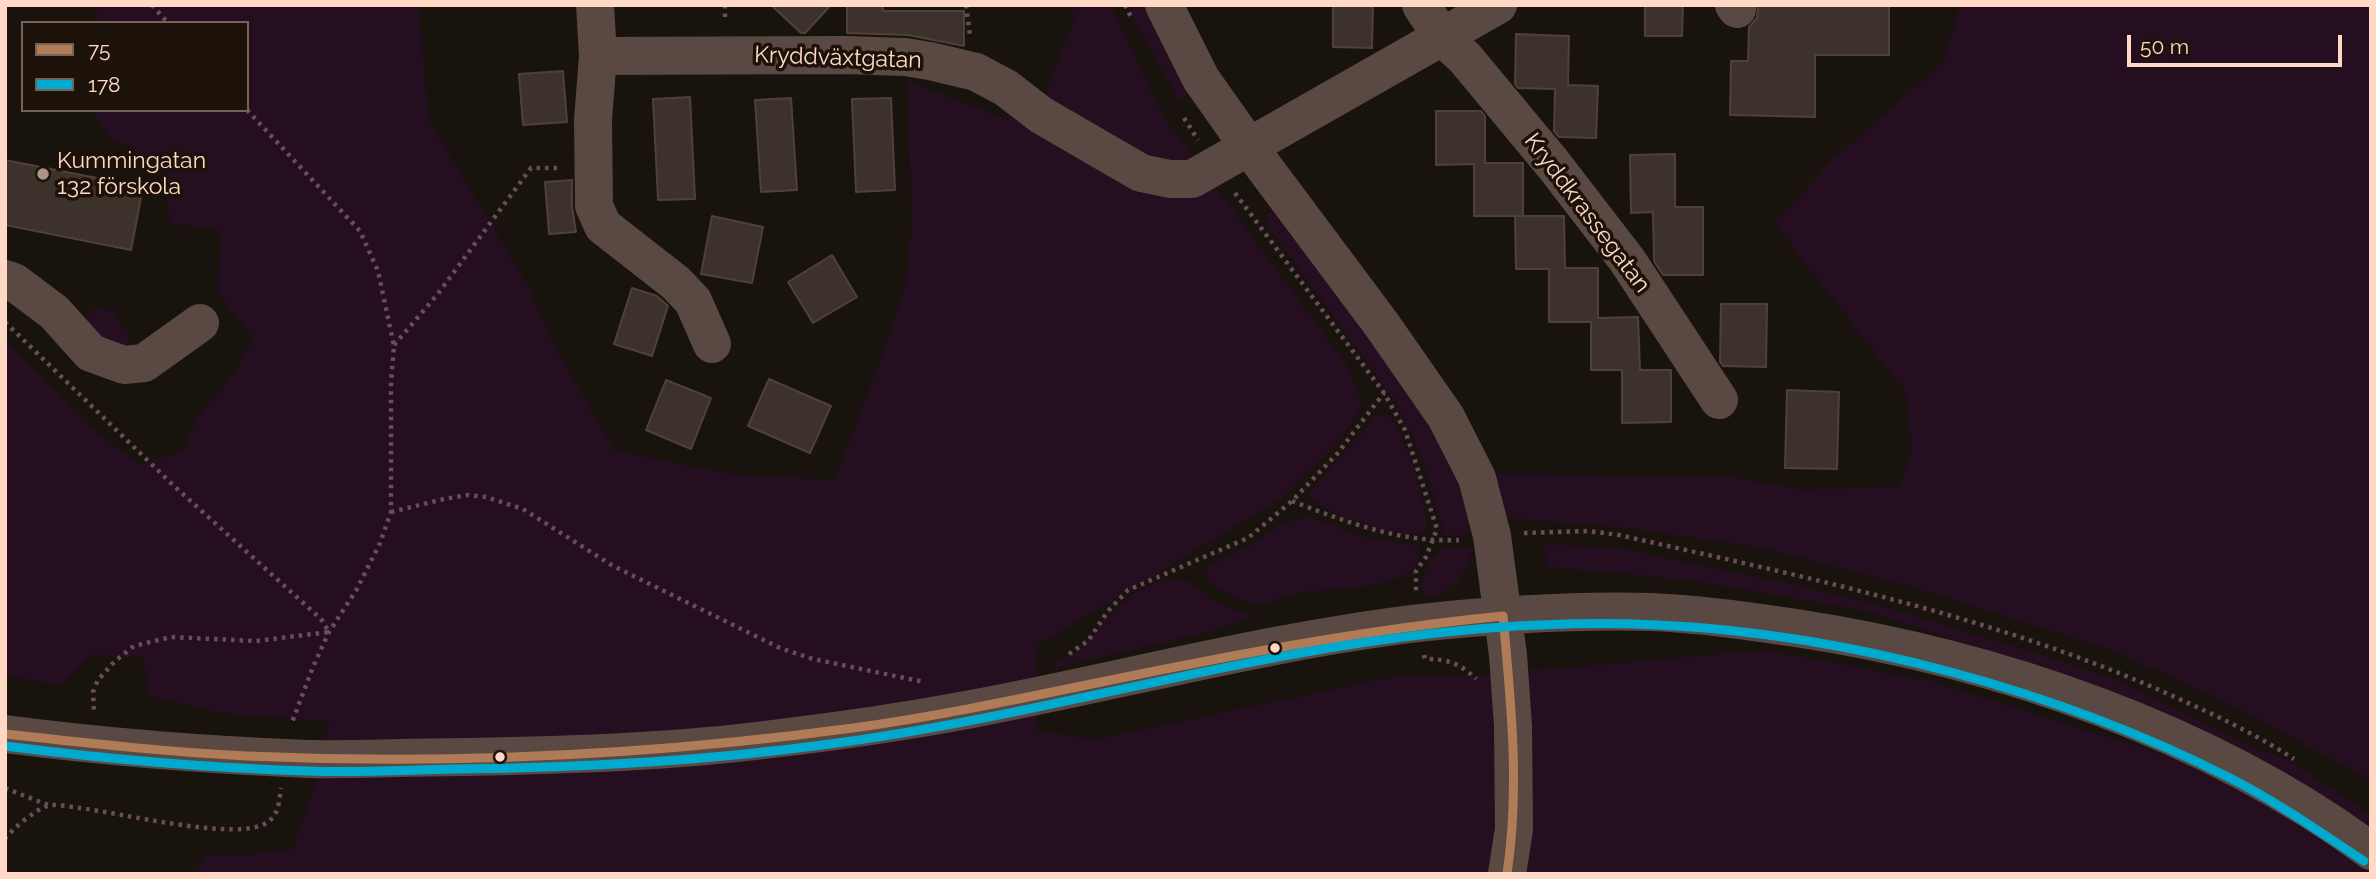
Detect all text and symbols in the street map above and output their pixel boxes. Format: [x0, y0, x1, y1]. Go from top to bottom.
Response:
legend [21, 21, 248, 112]
scale bar [2131, 21, 2346, 65]
text: 50 m [2140, 34, 2189, 59]
text: 75 [88, 37, 110, 62]
street label: Kryddväxtgatan [754, 41, 922, 75]
text: 178 [88, 72, 121, 97]
street label: Kryddkrassegatan [1518, 128, 1656, 298]
place label: Kummingatan 132 förskola [57, 147, 206, 201]
marker: Kummingatan 132 förskola [35, 166, 51, 182]
unlabelled marker [1268, 641, 1282, 655]
unlabelled marker [493, 750, 507, 764]

